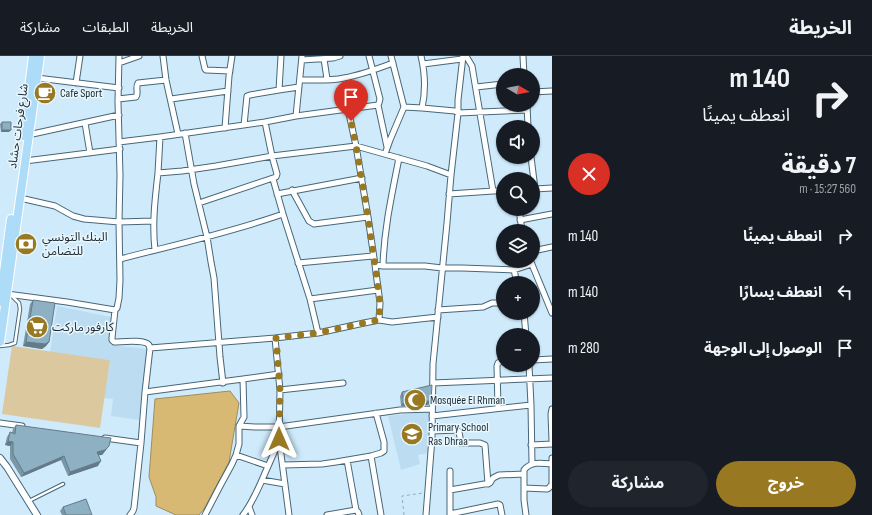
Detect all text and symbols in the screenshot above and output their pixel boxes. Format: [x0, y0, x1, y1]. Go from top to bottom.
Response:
text: الخريطة [789, 17, 852, 40]
text: مشاركة [20, 19, 60, 36]
text: الطبقات [82, 19, 129, 36]
text: الخريطة [151, 19, 193, 36]
text: 140 m [729, 62, 790, 95]
north arrow [496, 68, 540, 112]
map controls [496, 68, 540, 372]
icon: right [804, 72, 856, 124]
cafe icon: Cafe Sport [32, 80, 58, 106]
pin [334, 80, 368, 121]
street label: شارع فرحات حشاد [5, 83, 33, 170]
place label: Cafe Sport [60, 86, 103, 101]
icon: arrive [340, 86, 362, 108]
text: انعطف يمينًا [702, 105, 790, 126]
button: sound [496, 120, 540, 164]
text: 7 دقيقة [781, 151, 856, 180]
button: close [568, 153, 610, 195]
button: search [496, 172, 540, 216]
text: 560 m · 15:27 [799, 181, 856, 197]
button: layers [496, 224, 540, 268]
icon: right [834, 225, 856, 247]
text: 140 m [568, 227, 598, 246]
text: انعطف يمينًا [743, 227, 822, 246]
place label: البنك التونسي للتضامن [42, 230, 108, 259]
bank icon: البنك التونسي للتضامن [13, 231, 39, 257]
button: + [496, 276, 540, 320]
icon: left [834, 281, 856, 303]
text: 140 m [568, 283, 598, 302]
text: انعطف يسارًا [739, 283, 822, 302]
supermarket icon: كارفور ماركت [24, 314, 50, 340]
place label: كارفور ماركت [52, 320, 115, 335]
button: − [496, 328, 540, 372]
icon: arrive [834, 337, 856, 359]
text: 280 m [568, 339, 599, 358]
text: الوصول إلى الوجهة [704, 339, 822, 358]
mosque icon: Mosquée El Rhman [402, 387, 428, 413]
place label: Mosquée El Rhman [430, 393, 505, 408]
position arrow [258, 418, 300, 460]
place label: Primary School Ras Dhraa [428, 420, 488, 449]
school or university icon: Primary School Ras Dhraa [399, 421, 425, 447]
button: مشاركة [568, 461, 708, 507]
button: خروج [716, 461, 856, 507]

